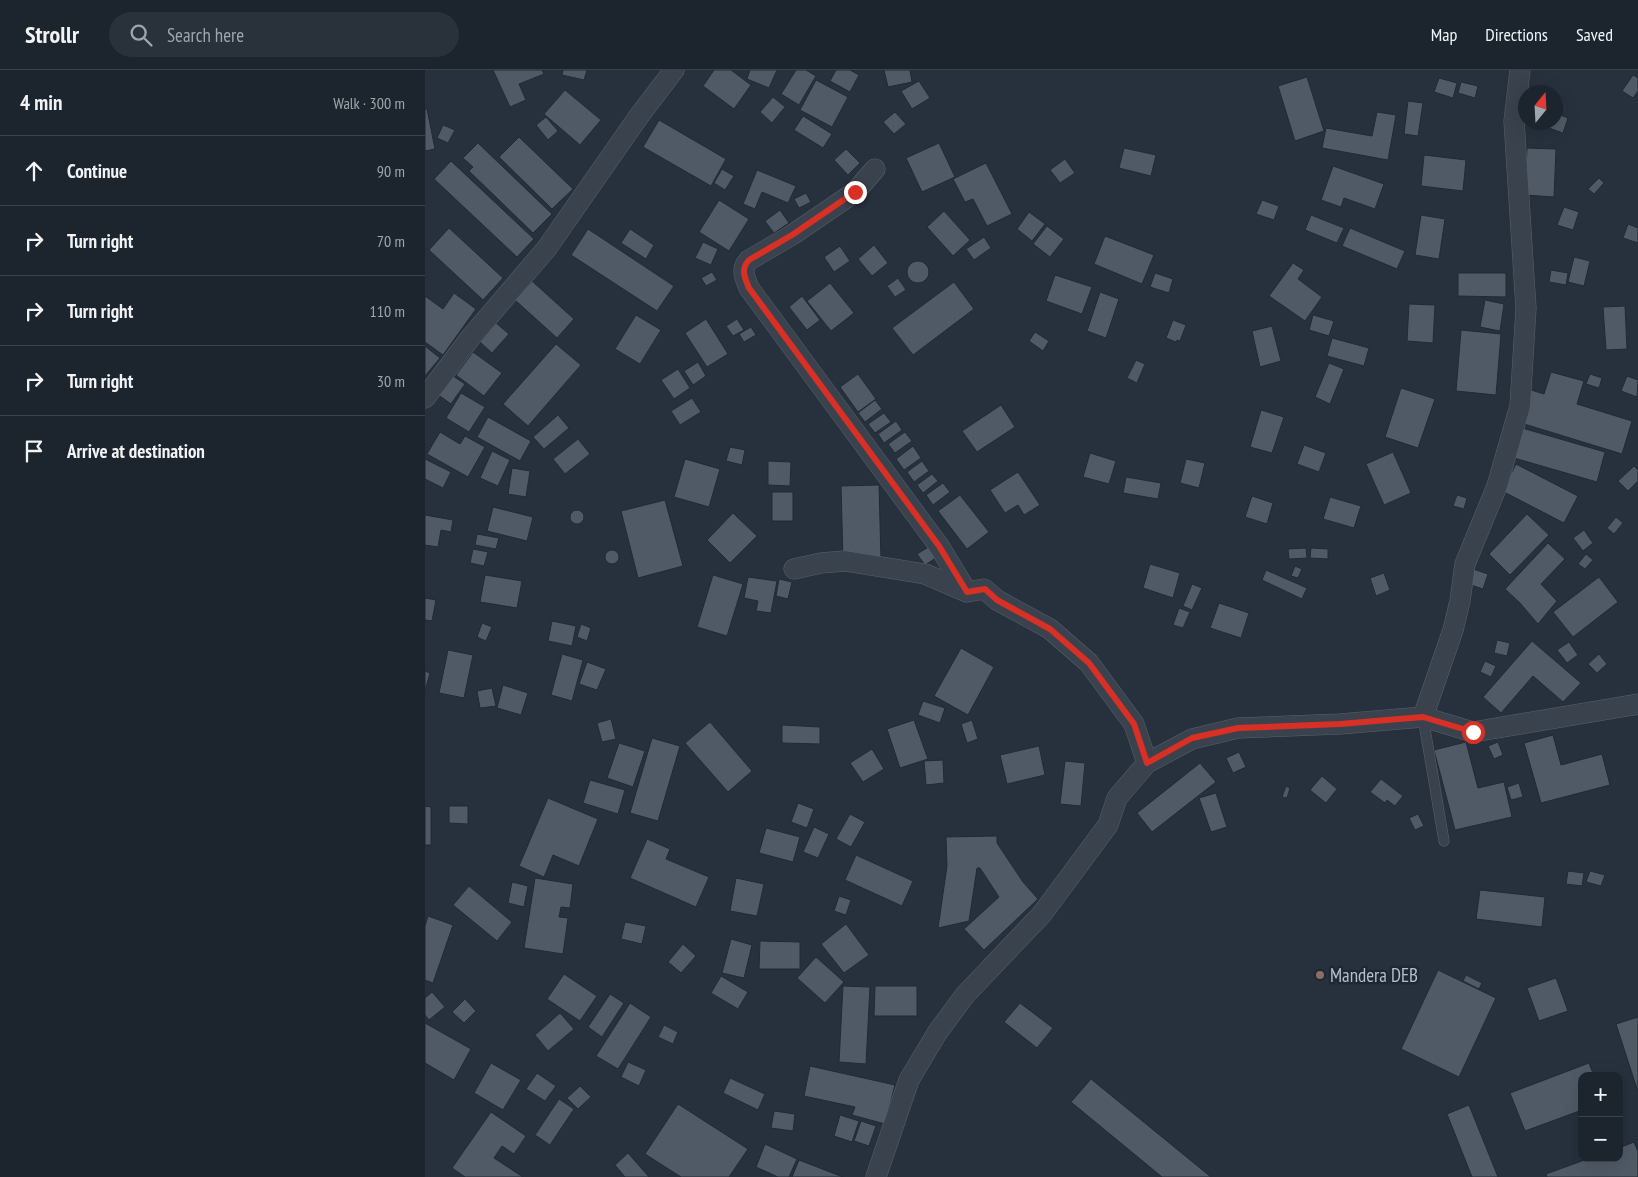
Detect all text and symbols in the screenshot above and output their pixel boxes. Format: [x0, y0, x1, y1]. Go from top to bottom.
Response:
search box [109, 12, 459, 57]
text: Strollr [25, 19, 79, 50]
icon: search [127, 21, 155, 49]
text: Search here [167, 23, 244, 47]
text: Map [1431, 23, 1457, 46]
text: Directions [1485, 23, 1548, 46]
text: Saved [1576, 23, 1613, 46]
north arrow [1518, 85, 1563, 130]
text: 4 min [20, 89, 62, 116]
text: Walk · 300 m [333, 93, 405, 113]
icon: ahead [20, 157, 48, 185]
text: Continue [67, 159, 127, 183]
text: 90 m [377, 161, 405, 181]
route end [844, 181, 867, 204]
icon: right [20, 227, 48, 255]
text: Turn right [67, 229, 133, 253]
text: 70 m [377, 231, 405, 251]
icon: right [20, 297, 48, 325]
text: Turn right [67, 299, 133, 323]
text: 110 m [370, 301, 405, 321]
icon: right [20, 367, 48, 395]
text: Turn right [67, 369, 133, 393]
text: 30 m [377, 371, 405, 391]
icon: arrive [20, 437, 48, 465]
text: Arrive at destination [67, 439, 205, 463]
route start [1462, 721, 1485, 744]
place label: Mandera DEB [1330, 963, 1418, 987]
marker: Mandera DEB [1314, 969, 1326, 981]
map controls [1578, 1072, 1623, 1162]
button: + [1578, 1072, 1623, 1117]
button: − [1578, 1117, 1623, 1162]

